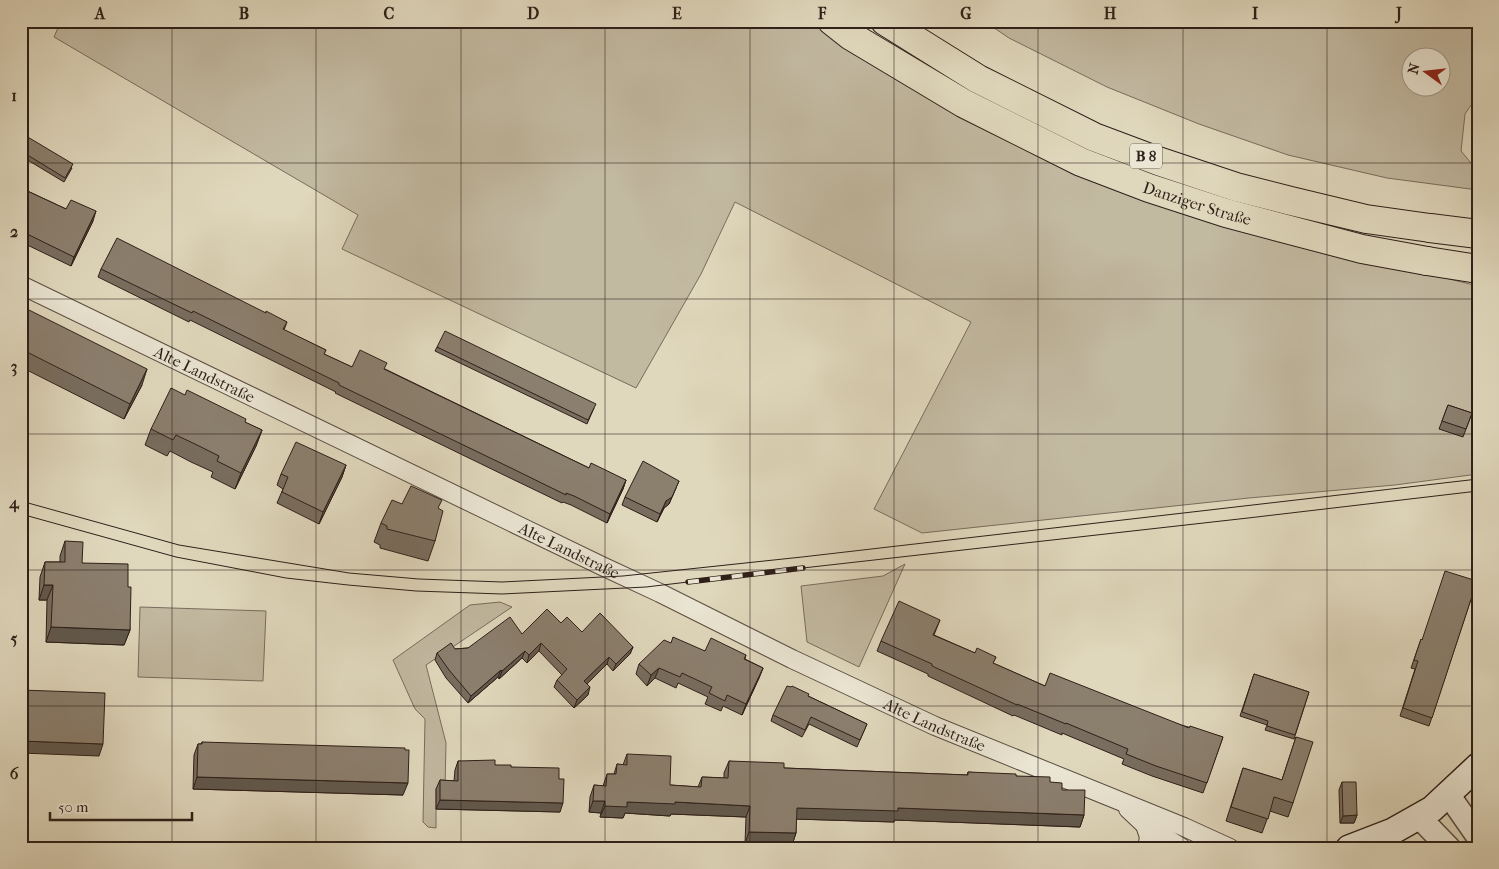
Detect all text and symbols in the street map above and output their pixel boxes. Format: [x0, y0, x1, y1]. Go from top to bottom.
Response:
text: A [94, 4, 106, 23]
text: B [239, 4, 249, 23]
text: C [384, 4, 395, 23]
text: D [527, 4, 539, 23]
text: E [672, 4, 682, 23]
text: F [817, 4, 827, 23]
text: G [960, 4, 972, 23]
text: H [1104, 4, 1117, 23]
text: I [1252, 4, 1259, 23]
text: J [1394, 4, 1402, 24]
north arrow [1402, 48, 1452, 98]
text: N [1404, 61, 1424, 76]
text: 1 [11, 86, 17, 105]
road number: B 8 [1130, 144, 1162, 168]
street label: Danziger Straße [1141, 178, 1253, 229]
text: 2 [10, 222, 18, 241]
street label: Alte Landstraße [150, 341, 258, 407]
text: 3 [11, 357, 17, 377]
text: 4 [8, 493, 20, 513]
street label: Alte Landstraße [515, 518, 622, 583]
text: 5 [11, 629, 18, 648]
street label: Alte Landstraße [880, 694, 988, 756]
text: 6 [10, 764, 19, 783]
scale bar [50, 789, 192, 821]
text: 50 m [58, 798, 89, 816]

